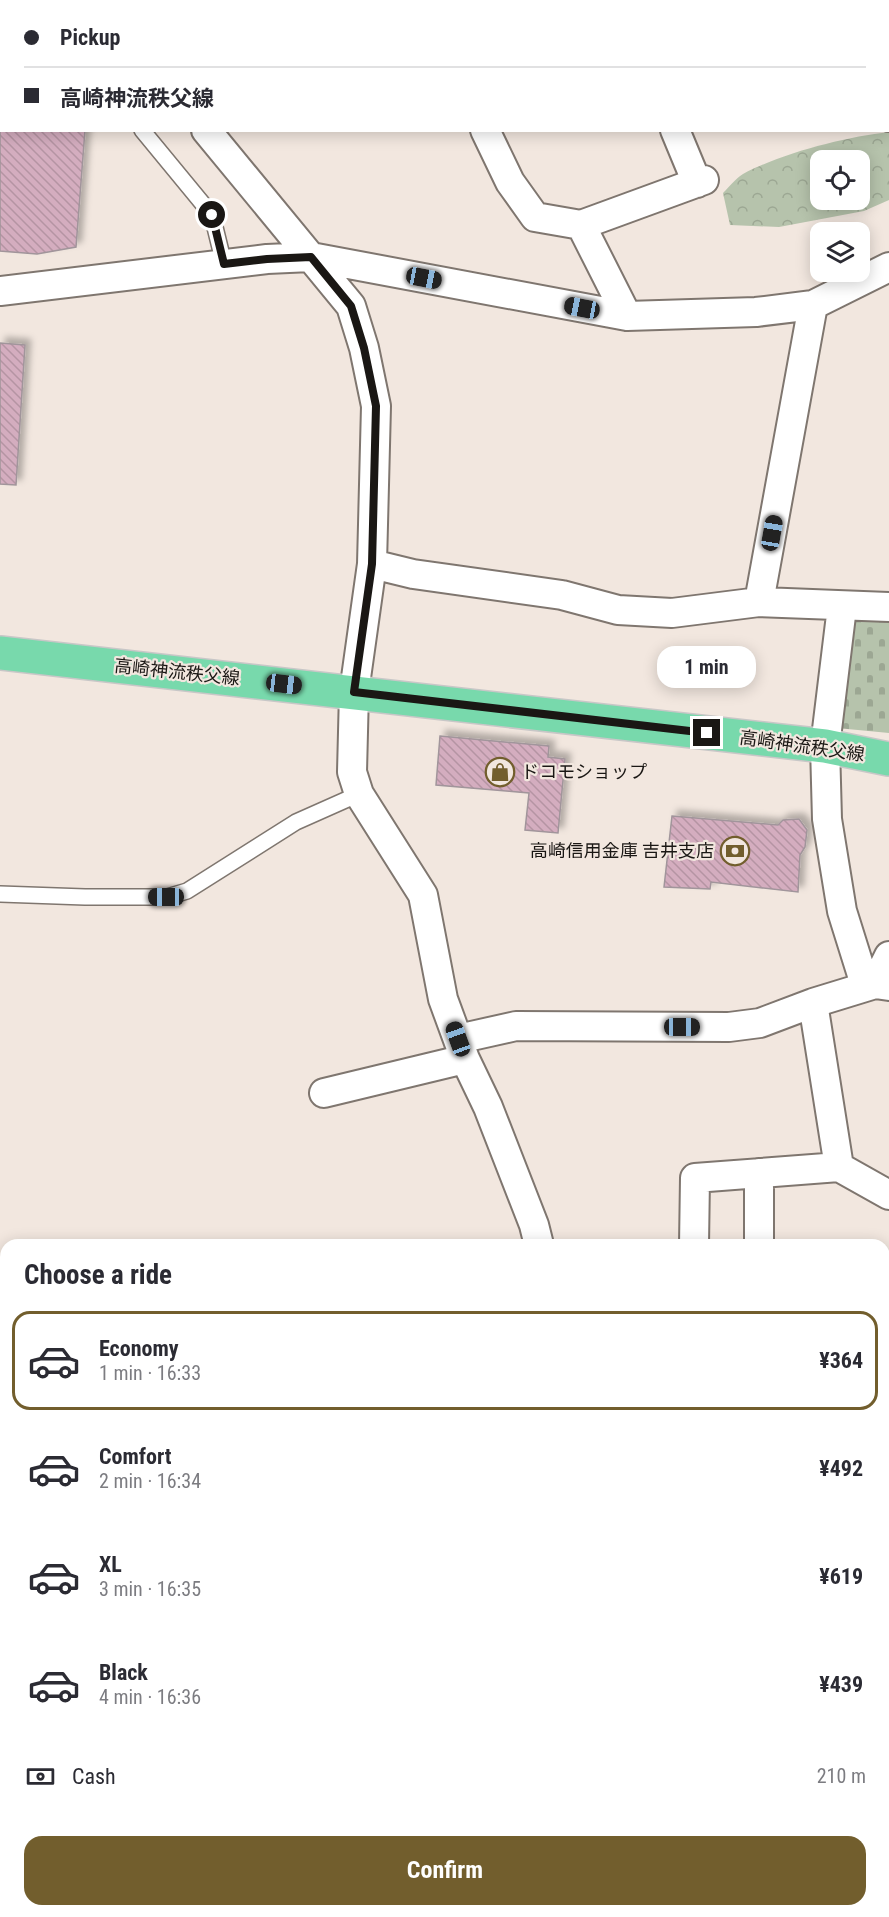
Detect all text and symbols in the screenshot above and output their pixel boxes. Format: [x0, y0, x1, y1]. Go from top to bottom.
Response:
text: Pickup [60, 25, 120, 50]
text: 高崎神流秩父線 [60, 86, 214, 111]
map controls [810, 150, 870, 282]
button: locate [810, 150, 870, 210]
route start [198, 201, 225, 228]
button: layers [810, 222, 870, 282]
car [405, 266, 443, 290]
car [563, 296, 601, 320]
car [760, 514, 784, 552]
callout: 1 min [658, 646, 756, 688]
street label: 高崎神流秩父線 [113, 654, 241, 689]
text: 1 min [684, 655, 729, 679]
car [265, 673, 303, 695]
route end [693, 719, 720, 746]
street label: 高崎神流秩父線 [738, 726, 866, 765]
shop icon: ドコモショップ [484, 756, 516, 788]
place label: ドコモショップ [521, 761, 647, 782]
bank icon: 高崎信用金庫 吉井支店 [719, 835, 751, 867]
place label: 高崎信用金庫 吉井支店 [530, 840, 714, 861]
car [148, 888, 184, 906]
car [664, 1018, 700, 1036]
car [443, 1019, 473, 1059]
text: Choose a ride [24, 1259, 172, 1291]
icon: car [27, 1334, 81, 1388]
text: Economy [99, 1336, 179, 1361]
text: ¥364 [819, 1348, 863, 1373]
text: 1 min · 16:33 [99, 1361, 201, 1385]
icon: car [27, 1442, 81, 1496]
text: Comfort [99, 1444, 172, 1469]
text: ¥492 [819, 1456, 863, 1481]
text: 2 min · 16:34 [99, 1469, 201, 1493]
icon: car [27, 1550, 81, 1604]
text: XL [99, 1552, 122, 1577]
text: ¥619 [819, 1564, 863, 1589]
text: 3 min · 16:35 [99, 1577, 201, 1601]
icon: car [27, 1658, 81, 1712]
text: Black [99, 1660, 148, 1685]
text: ¥439 [819, 1672, 863, 1697]
text: 4 min · 16:36 [99, 1685, 201, 1709]
icon: cash [24, 1760, 57, 1793]
text: Cash [72, 1764, 116, 1789]
text: 210 m [817, 1764, 866, 1788]
button: Confirm [24, 1836, 866, 1905]

